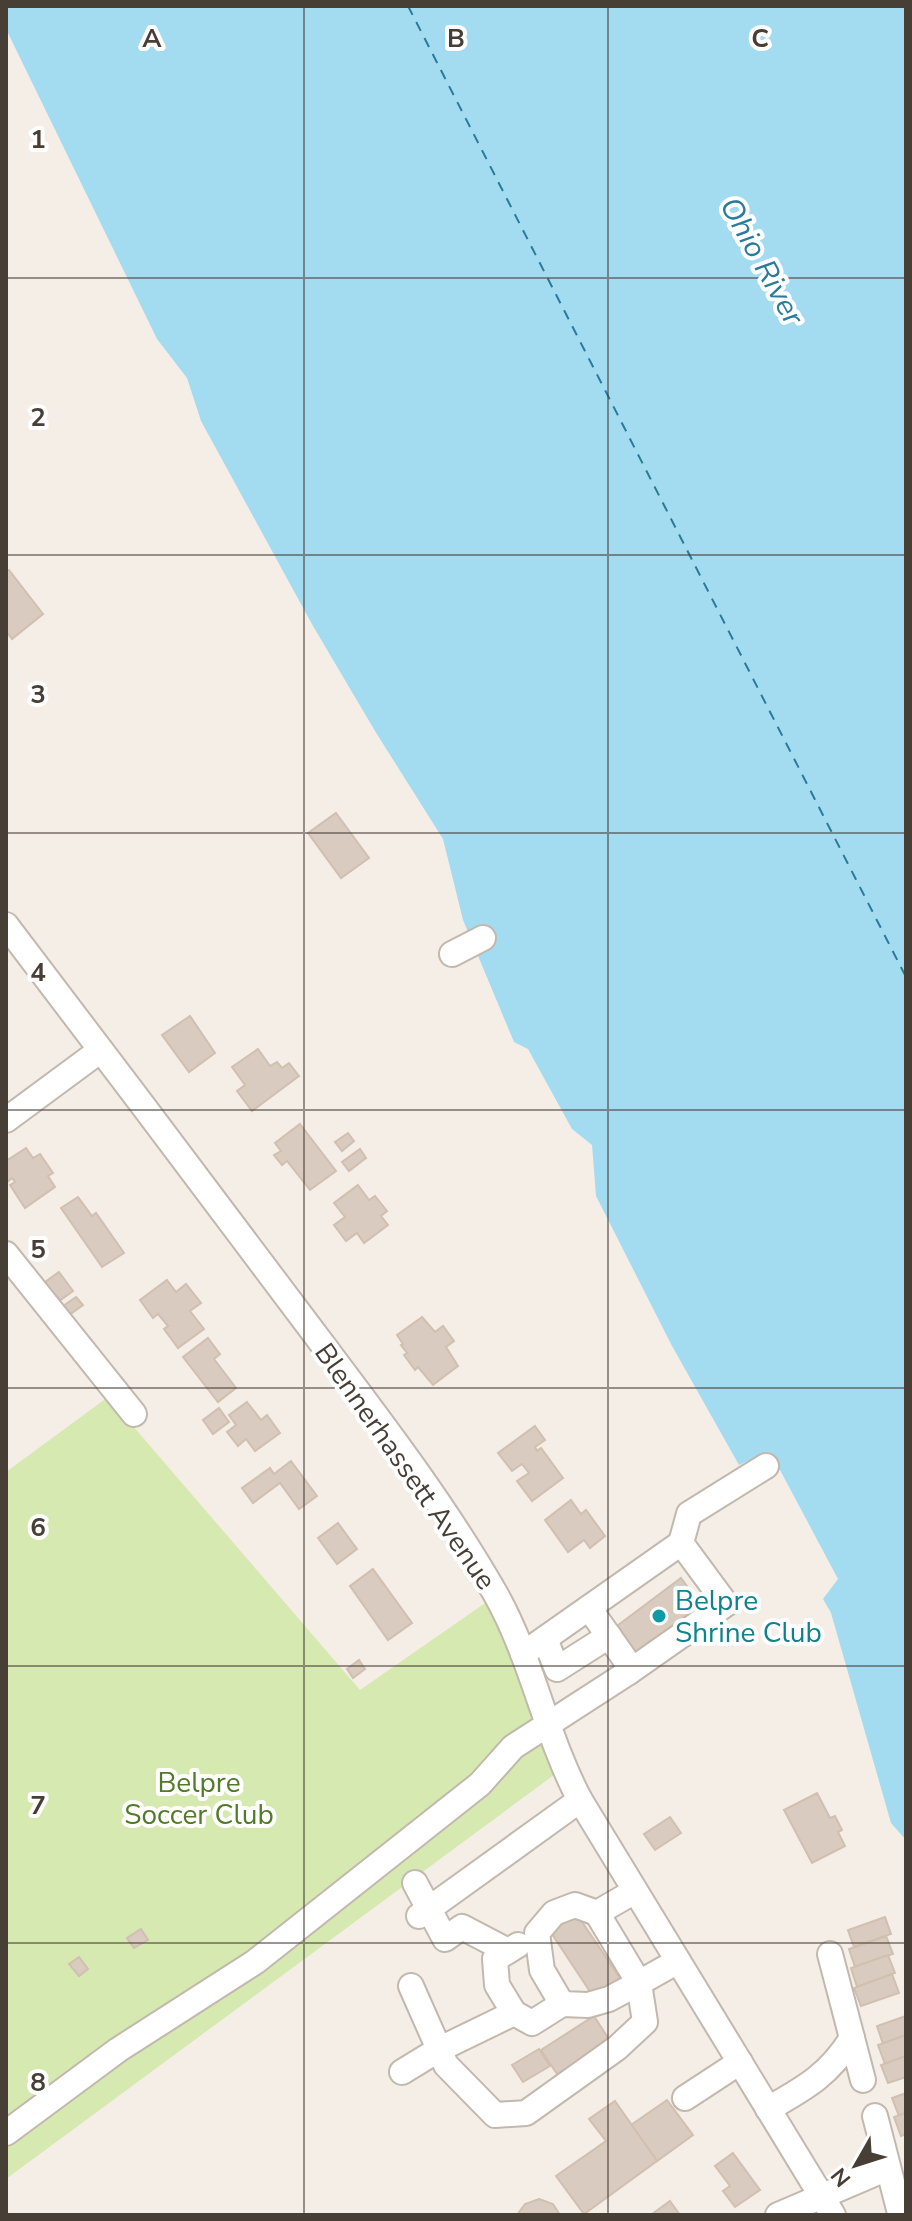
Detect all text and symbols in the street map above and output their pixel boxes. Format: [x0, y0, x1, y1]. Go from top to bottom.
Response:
text: A [142, 21, 162, 56]
text: B [447, 21, 465, 56]
text: C [751, 21, 769, 56]
text: 1 [30, 122, 46, 157]
water label: Ohio River [710, 190, 814, 334]
text: 2 [30, 400, 46, 435]
text: 3 [30, 677, 46, 712]
text: 4 [30, 955, 46, 990]
text: 5 [30, 1232, 46, 1267]
street label: Blennerhassett Avenue [306, 1336, 505, 1597]
text: 6 [30, 1510, 46, 1545]
place label: Belpre Shrine Club [675, 1582, 822, 1652]
marker: Belpre Shrine Club [650, 1607, 668, 1625]
park label: Belpre Soccer Club [124, 1764, 274, 1834]
text: 7 [30, 1788, 46, 1823]
text: 8 [30, 2065, 46, 2100]
north arrow [816, 2125, 896, 2205]
text: N [824, 2161, 858, 2193]

